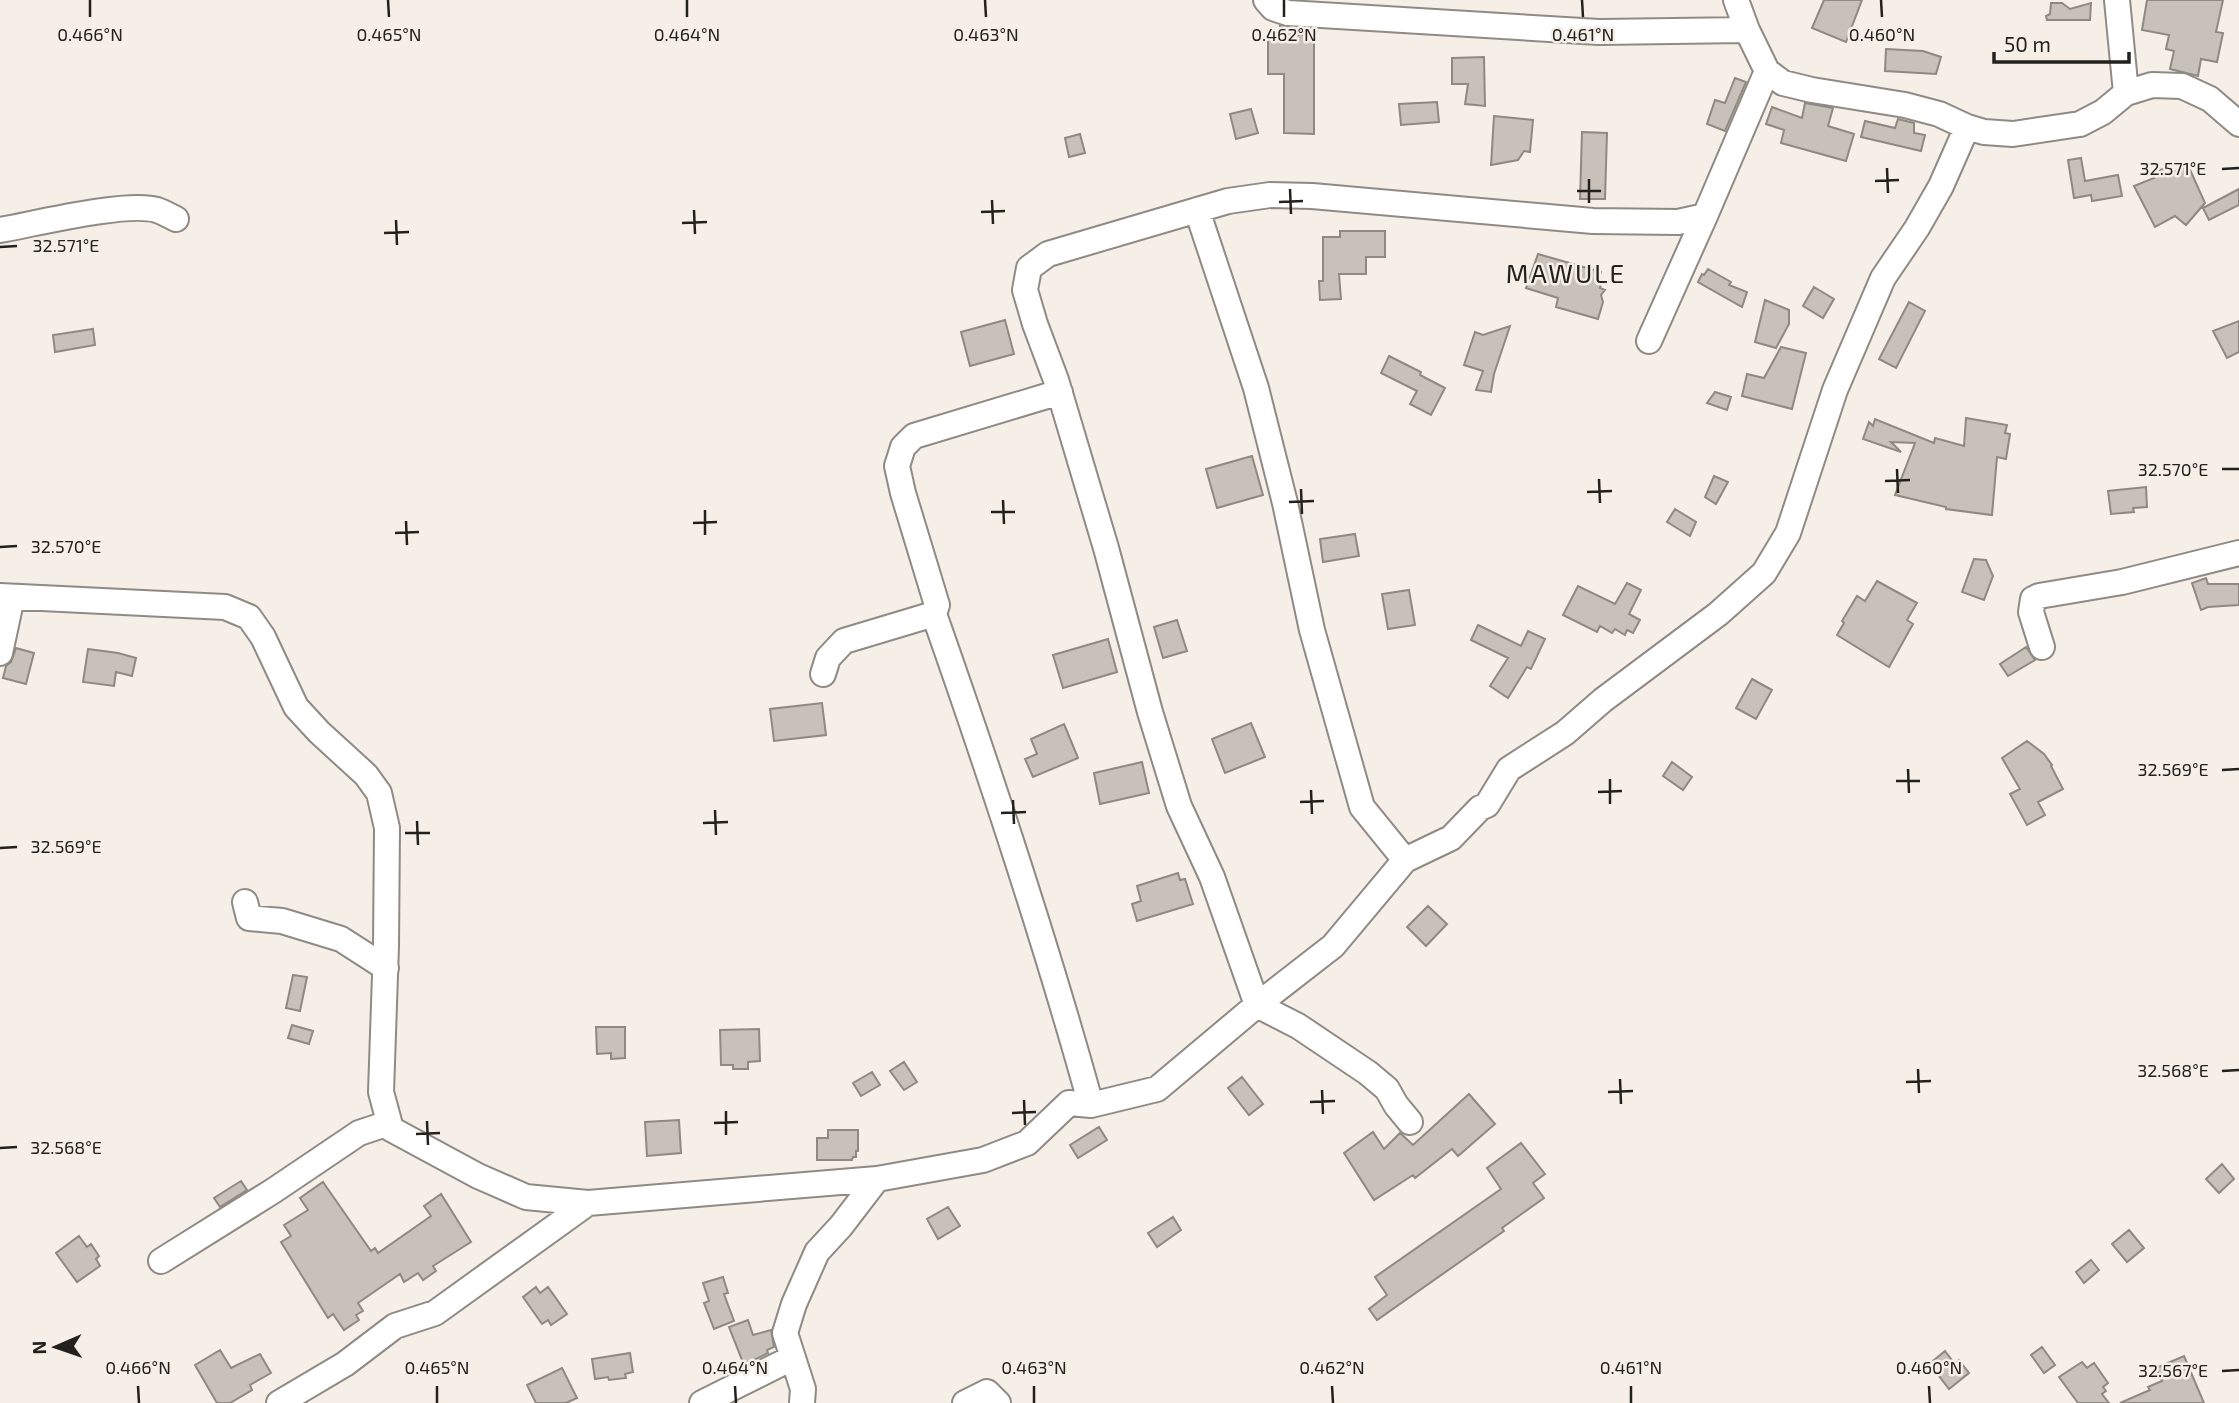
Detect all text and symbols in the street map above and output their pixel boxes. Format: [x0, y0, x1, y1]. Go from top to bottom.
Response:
scale bar [1994, 21, 2129, 65]
text: 0.466°N [57, 23, 123, 45]
text: 0.465°N [356, 23, 422, 45]
text: 0.464°N [654, 23, 720, 45]
text: 0.463°N [953, 23, 1019, 45]
text: 0.462°N [1251, 23, 1317, 45]
text: 0.461°N [1552, 23, 1614, 45]
text: 0.460°N [1849, 23, 1915, 45]
text: 50 m [2004, 31, 2051, 56]
text: 32.571°E [2140, 157, 2206, 179]
text: 32.571°E [33, 234, 99, 256]
district label: MAWULE [1506, 257, 1626, 288]
text: 32.570°E [2138, 458, 2208, 480]
text: 32.570°E [31, 535, 101, 557]
text: 32.569°E [2137, 758, 2209, 780]
text: 32.569°E [30, 835, 102, 857]
text: 32.568°E [2137, 1059, 2209, 1081]
text: 32.568°E [30, 1136, 102, 1158]
north arrow [21, 1312, 91, 1382]
text: N [27, 1340, 50, 1355]
text: 0.466°N [105, 1356, 171, 1378]
text: 0.465°N [404, 1356, 470, 1378]
text: 0.464°N [702, 1356, 768, 1378]
text: 0.463°N [1001, 1356, 1067, 1378]
text: 0.462°N [1299, 1356, 1365, 1378]
text: 0.461°N [1600, 1356, 1662, 1378]
text: 0.460°N [1896, 1356, 1962, 1378]
text: 32.567°E [2138, 1359, 2208, 1381]

